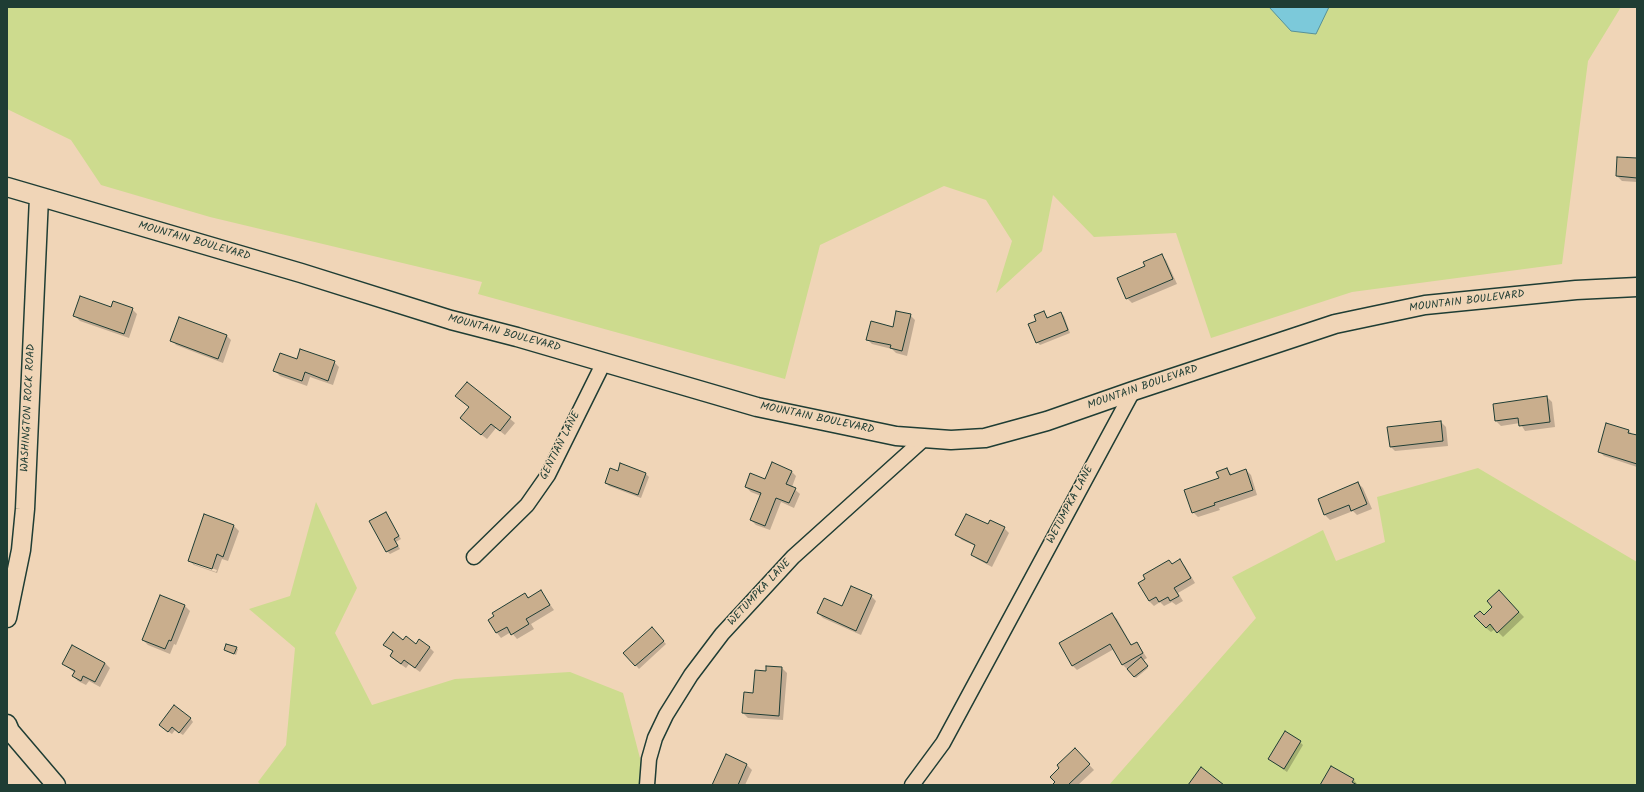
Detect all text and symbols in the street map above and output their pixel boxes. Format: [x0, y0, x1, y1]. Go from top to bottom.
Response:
street label: MOUNTAIN BOULEVARD [136, 220, 252, 264]
street label: MOUNTAIN BOULEVARD [1409, 288, 1525, 316]
street label: MOUNTAIN BOULEVARD [446, 313, 562, 355]
street label: WASHINGTON ROCK ROAD [19, 344, 39, 472]
street label: MOUNTAIN BOULEVARD [1086, 363, 1200, 413]
street label: MOUNTAIN BOULEVARD [759, 400, 875, 438]
street label: GENTIAN LANE [538, 410, 584, 482]
street label: WETUMPKA LANE [1045, 464, 1097, 546]
street label: WETUMPKA LANE [726, 557, 794, 629]

